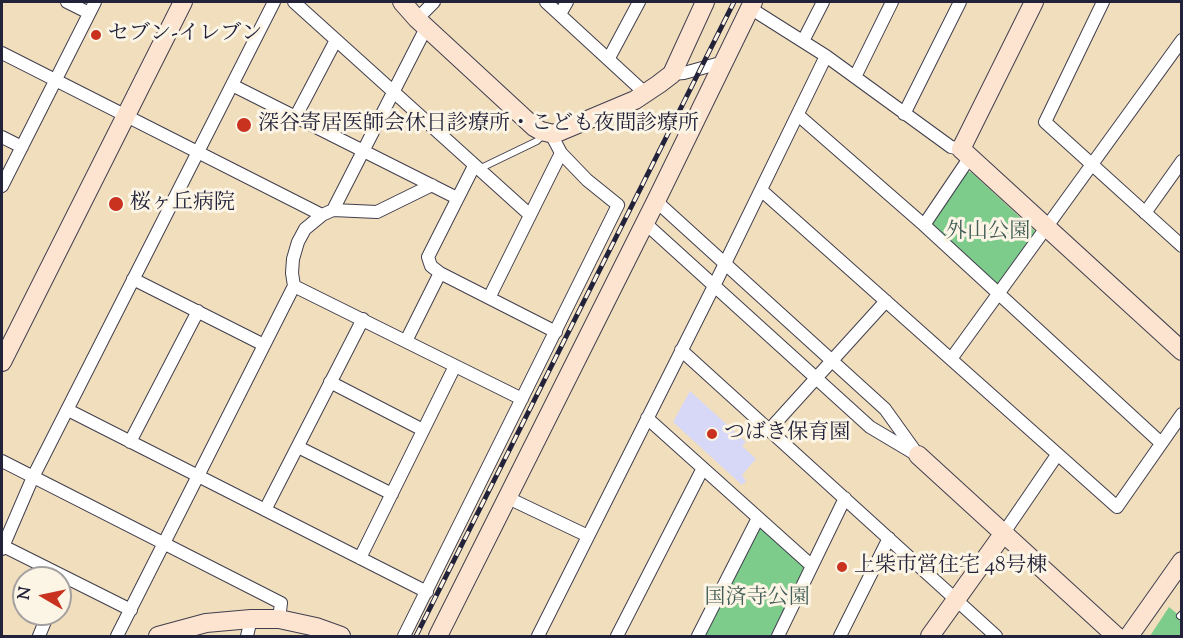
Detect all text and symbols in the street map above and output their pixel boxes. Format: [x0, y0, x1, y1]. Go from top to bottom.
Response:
place label: セブン-イレブン [108, 22, 262, 48]
marker: セブン-イレブン [89, 28, 103, 42]
place label: 深谷寄居医師会休日診療所・こども夜間診療所 [258, 112, 699, 138]
marker: 深谷寄居医師会休日診療所・こども夜間診療所 [235, 116, 253, 134]
place label: 桜ヶ丘病院 [130, 191, 235, 217]
marker: 桜ヶ丘病院 [107, 195, 125, 213]
park label: 外山公園 [946, 220, 1030, 246]
place label: つばき保育園 [724, 421, 850, 447]
marker: つばき保育園 [705, 427, 719, 441]
place label: 上柴市営住宅 48号棟 [854, 554, 1048, 580]
marker: 上柴市営住宅 48号棟 [835, 560, 849, 574]
north arrow [12, 566, 72, 626]
text: N [13, 585, 38, 602]
park label: 国済寺公園 [705, 586, 809, 612]

